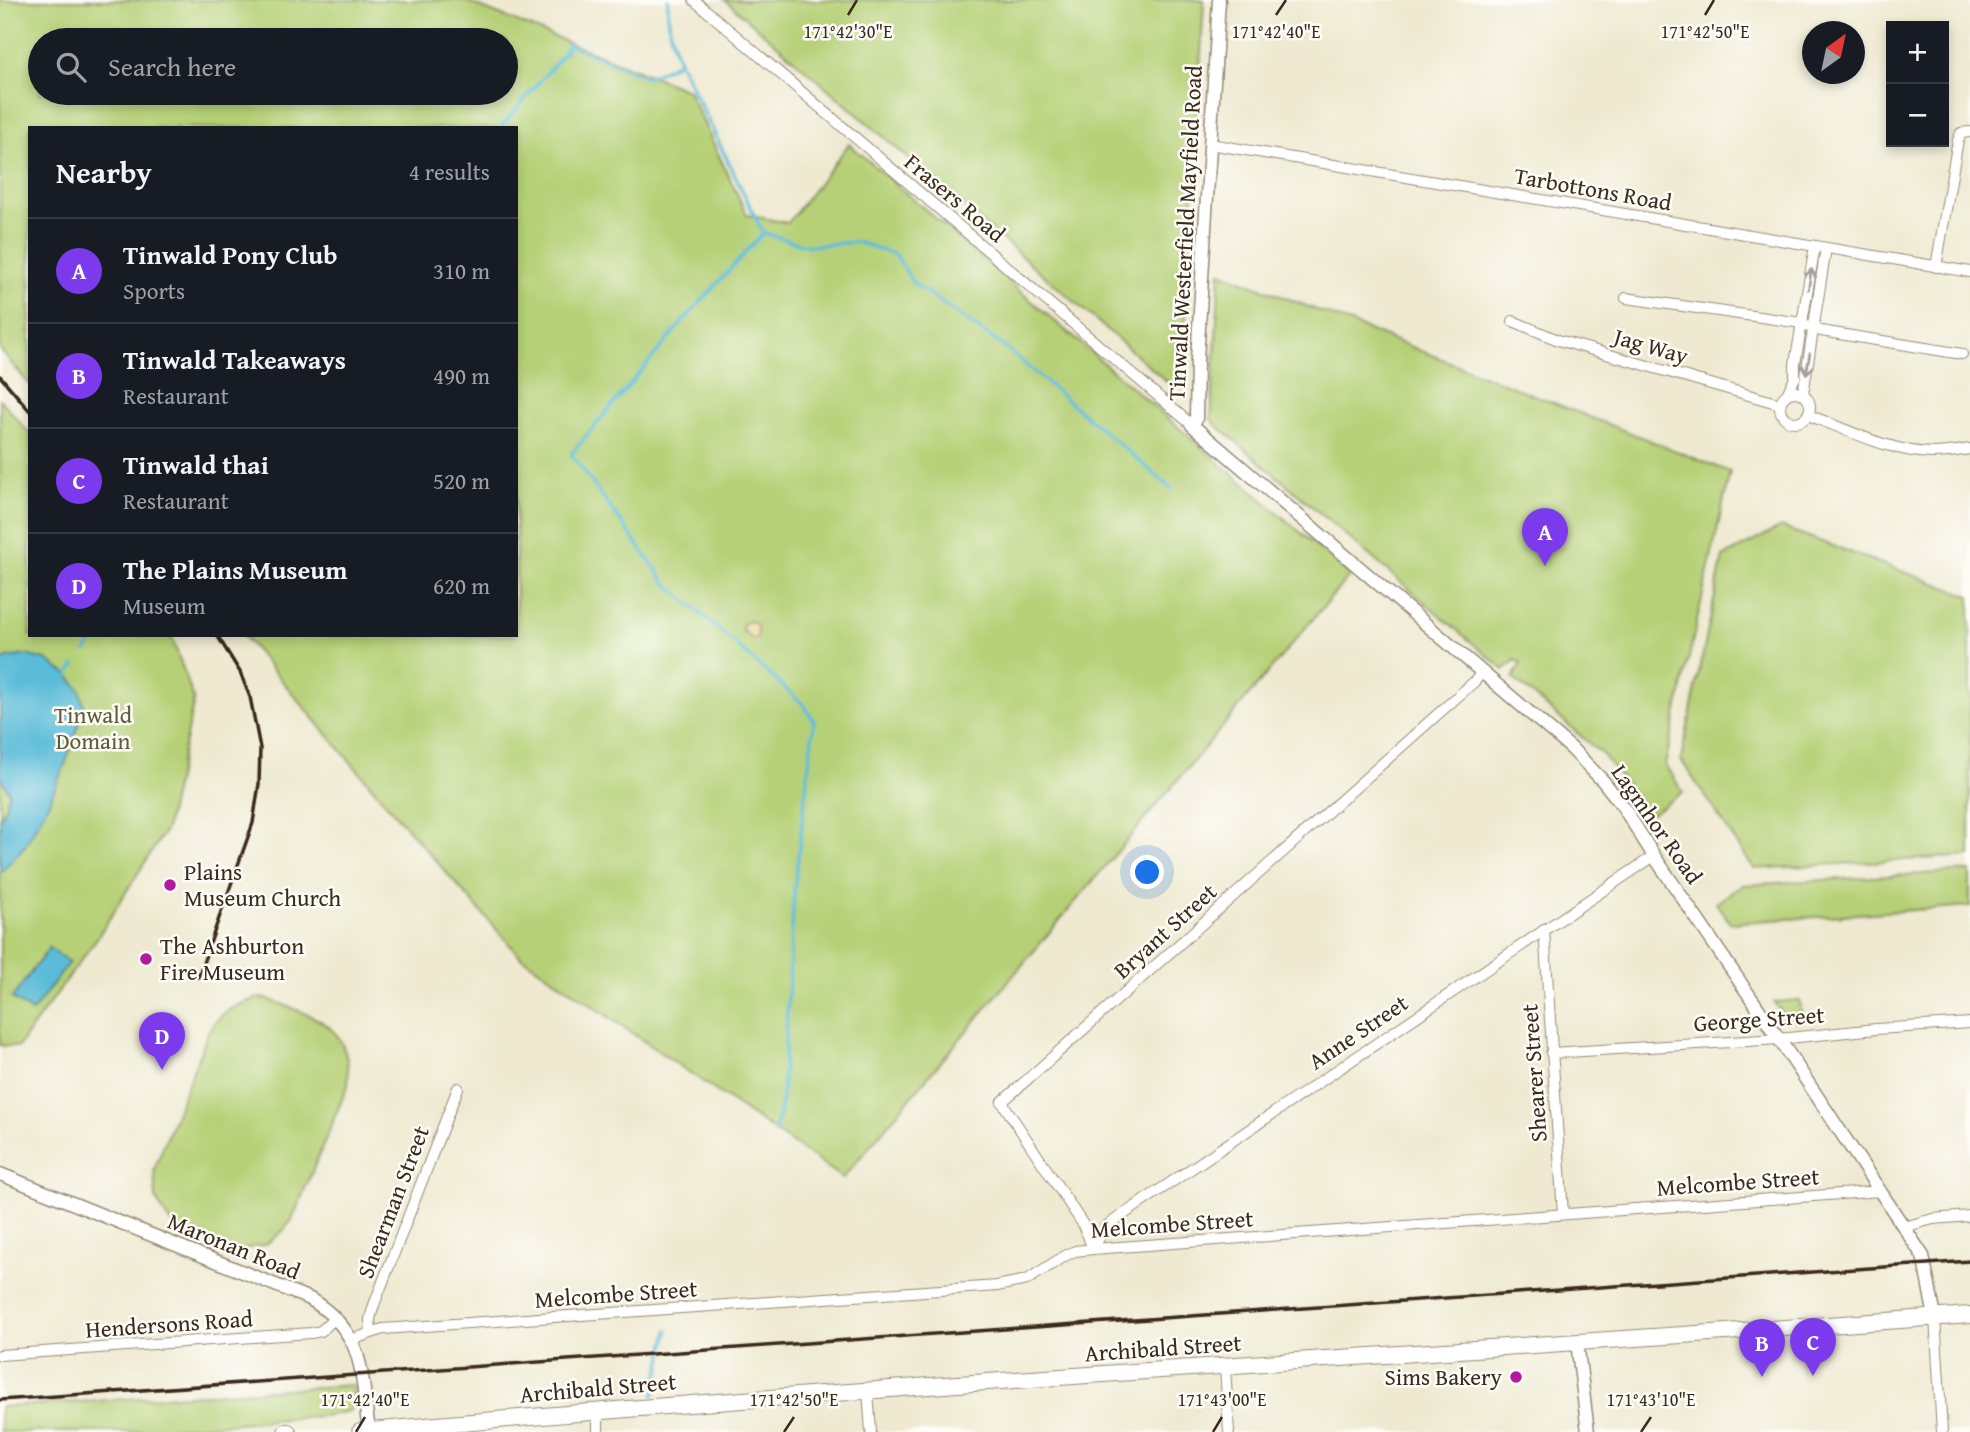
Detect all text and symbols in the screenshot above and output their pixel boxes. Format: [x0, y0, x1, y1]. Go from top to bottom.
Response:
text: 171°42'30"E [804, 18, 892, 45]
text: 171°42'40"E [1232, 18, 1320, 45]
text: 171°42'50"E [1661, 18, 1749, 45]
north arrow [1802, 21, 1865, 84]
map controls [1886, 21, 1949, 147]
button: + [1886, 21, 1949, 84]
search box [28, 28, 518, 105]
text: Search here [108, 47, 236, 86]
icon: search [52, 48, 90, 86]
street label: Tinwald Westerfield Mayfield Road [1159, 64, 1210, 402]
button: − [1886, 84, 1949, 147]
street label: Frasers Road [898, 145, 1014, 250]
text: Nearby [56, 150, 152, 194]
text: 4 results [409, 155, 490, 188]
street label: Tarbottons Road [1512, 158, 1675, 219]
text: Tinwald Pony Club [123, 235, 337, 274]
text: A [72, 254, 86, 287]
text: 310 m [433, 254, 490, 287]
one-way arrow [1804, 269, 1817, 291]
text: Sports [123, 274, 185, 307]
street label: Jag Way [1607, 318, 1693, 372]
text: Tinwald Takeaways [123, 340, 346, 379]
one-way arrow [1801, 352, 1814, 375]
text: B [72, 359, 86, 392]
text: 490 m [433, 359, 490, 392]
text: Restaurant [123, 379, 229, 412]
text: Tinwald thai [123, 445, 269, 484]
text: C [72, 464, 86, 497]
text: 520 m [433, 464, 490, 497]
text: Restaurant [123, 484, 229, 517]
pin: A [1522, 508, 1568, 566]
text: The Plains Museum [123, 550, 347, 589]
text: D [72, 569, 86, 602]
text: 620 m [433, 569, 490, 602]
text: Museum [123, 589, 205, 622]
park label: Tinwald Domain [54, 698, 133, 757]
street label: Lagmhor Road [1604, 757, 1711, 891]
place label: Plains Museum Church [184, 855, 341, 914]
your location [1130, 855, 1164, 889]
street label: Bryant Street [1106, 875, 1224, 986]
marker: Plains Museum Church [162, 877, 178, 893]
place label: The Ashburton Fire Museum [160, 929, 304, 988]
marker: The Ashburton Fire Museum [138, 951, 154, 967]
street label: Anne Street [1301, 986, 1414, 1077]
street label: George Street [1692, 997, 1825, 1040]
street label: Shearer Street [1512, 1003, 1555, 1143]
pin: D [139, 1012, 185, 1070]
street label: Shearman Street [348, 1121, 437, 1283]
street label: Melcombe Street [1656, 1159, 1820, 1204]
street label: Melcombe Street [1090, 1201, 1254, 1246]
street label: Maronan Road [163, 1204, 306, 1287]
street label: Melcombe Street [534, 1271, 698, 1316]
street label: Hendersons Road [84, 1301, 254, 1346]
pin: C [1790, 1318, 1836, 1376]
pin: B [1739, 1319, 1785, 1377]
street label: Archibald Street [1083, 1326, 1242, 1369]
place label: Sims Bakery [1384, 1360, 1503, 1393]
street label: Archibald Street [518, 1364, 678, 1411]
marker: Sims Bakery [1508, 1369, 1524, 1385]
text: 171°42'40"E [321, 1386, 409, 1413]
text: 171°42'50"E [750, 1386, 838, 1413]
text: 171°43'00"E [1178, 1386, 1266, 1413]
text: 171°43'10"E [1607, 1386, 1695, 1413]

